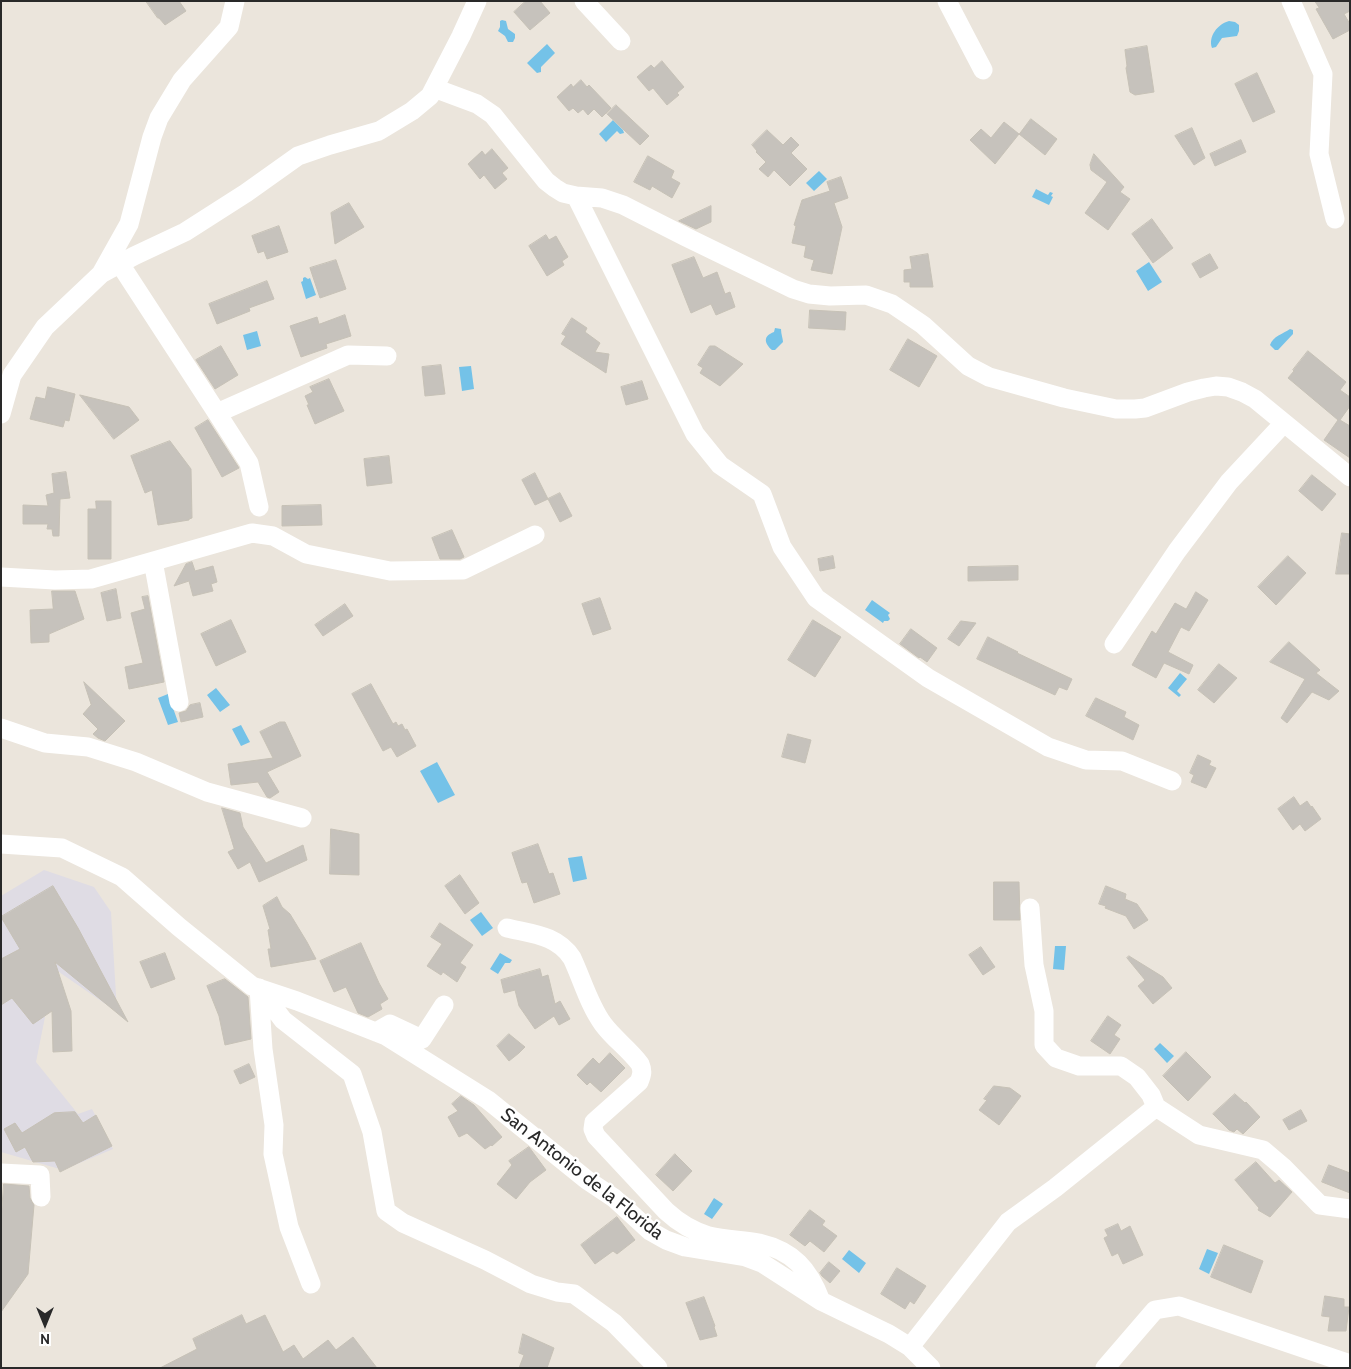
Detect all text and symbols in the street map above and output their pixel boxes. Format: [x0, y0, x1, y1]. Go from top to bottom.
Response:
street label: San Antonio de la Florida [496, 1103, 668, 1245]
north arrow [20, 1299, 70, 1349]
text: N [40, 1330, 50, 1348]

